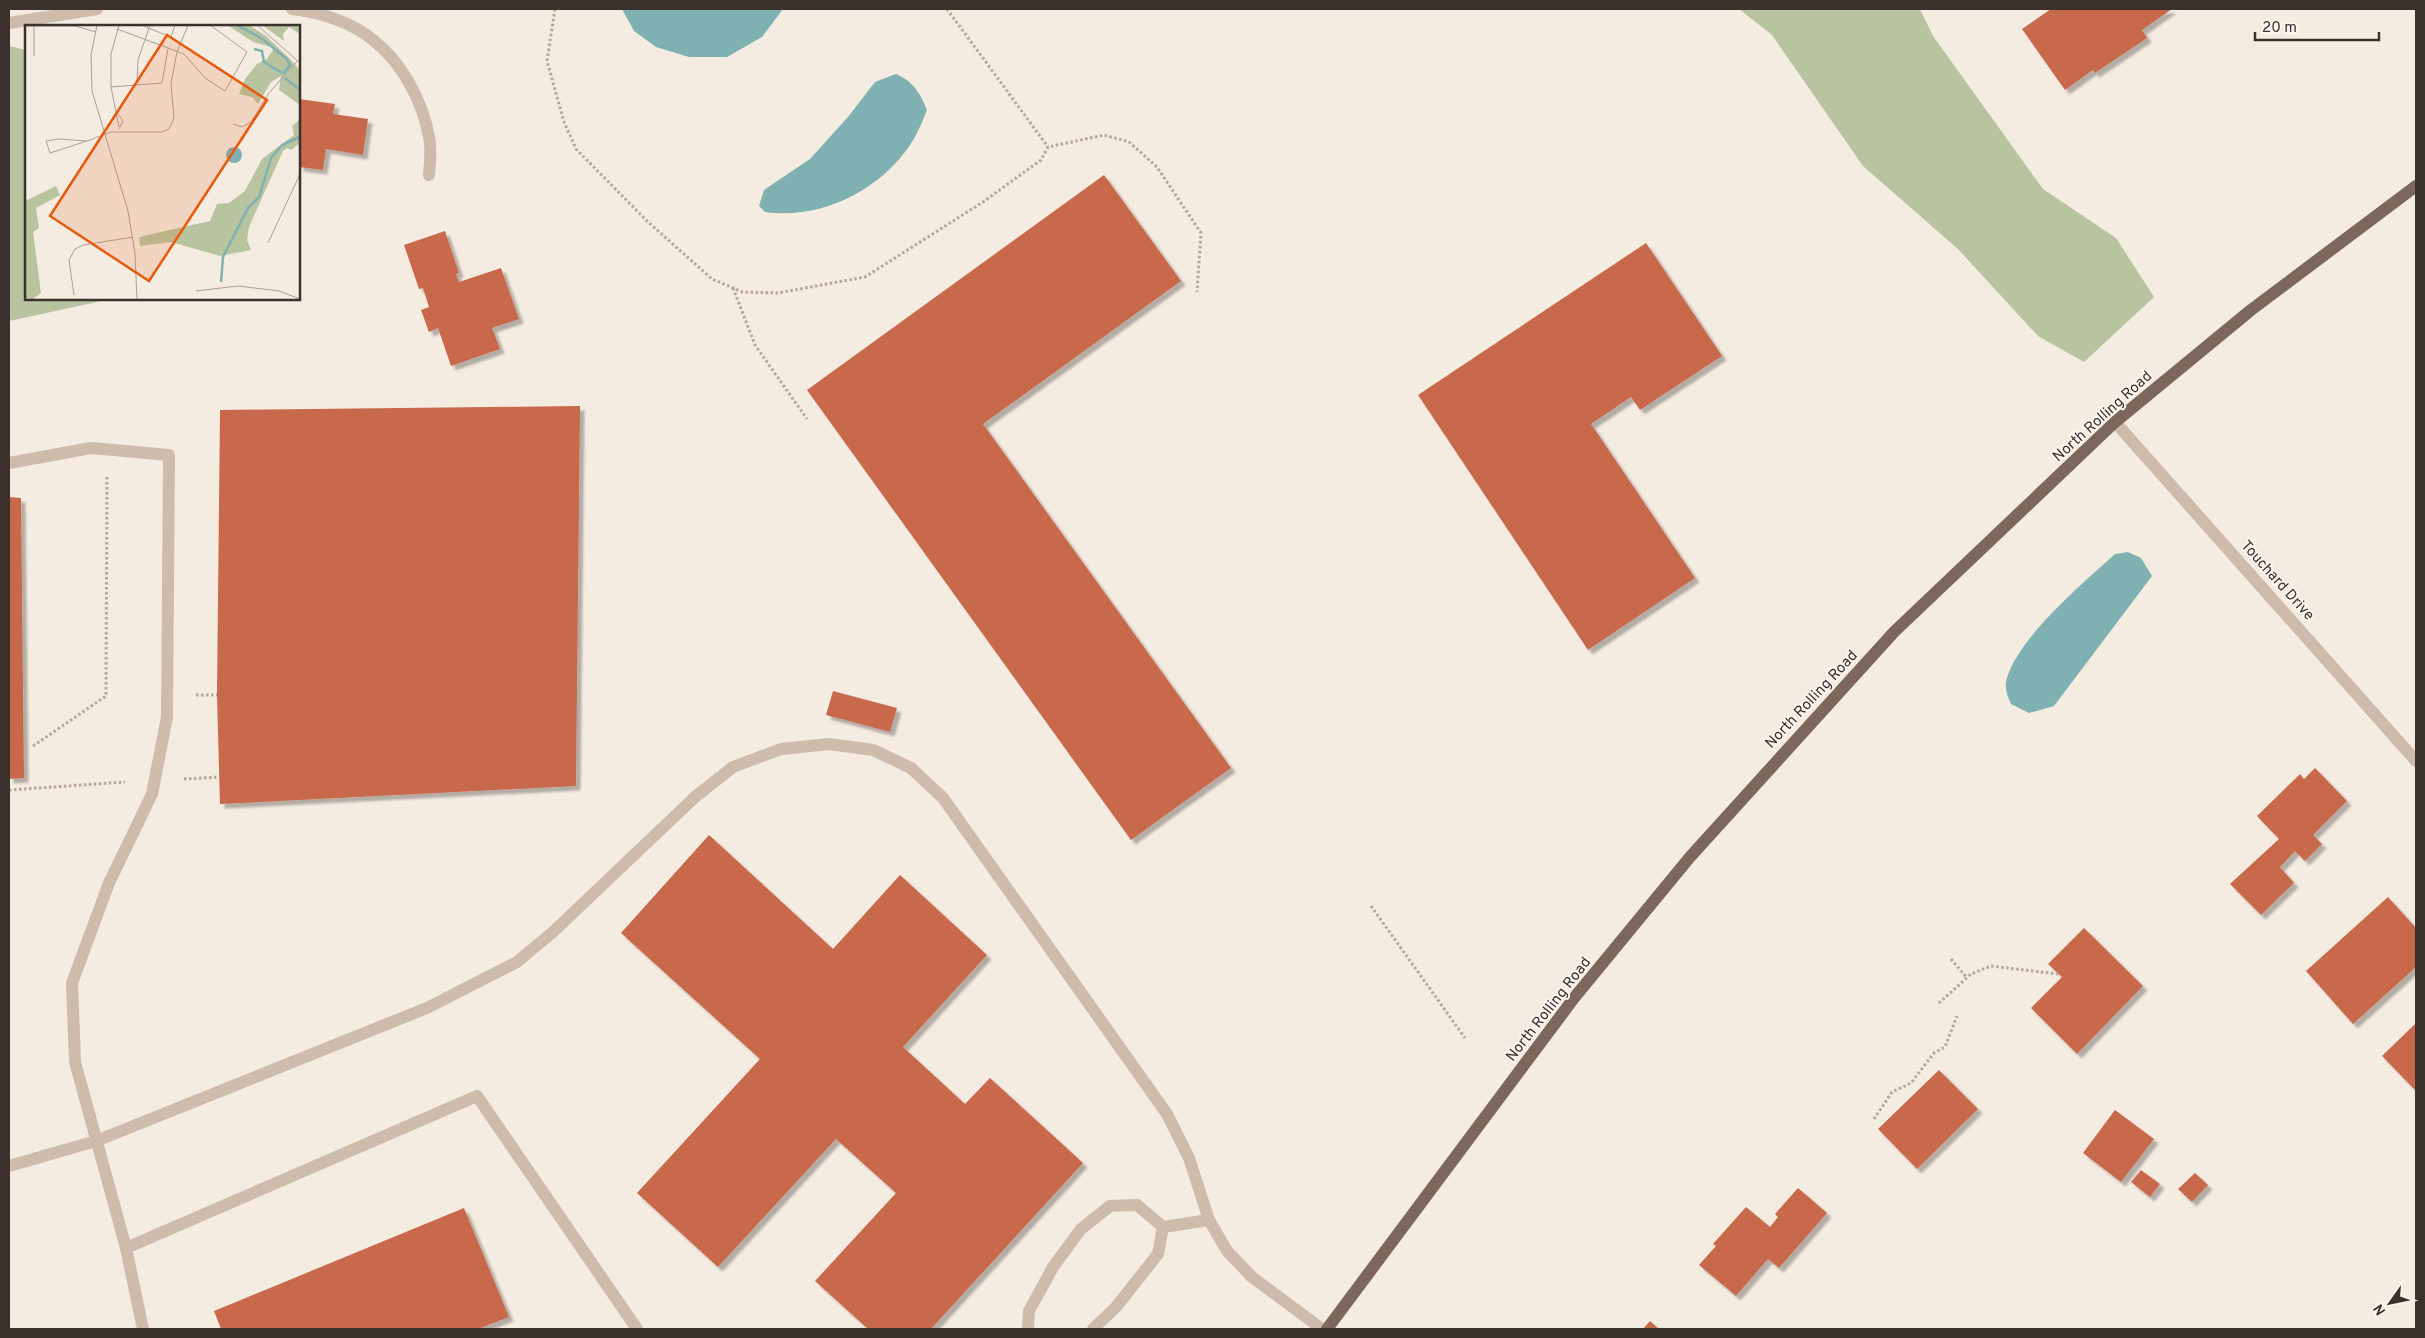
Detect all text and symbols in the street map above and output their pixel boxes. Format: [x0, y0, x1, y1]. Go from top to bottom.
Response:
scale bar [2255, 10, 2379, 42]
text: 20 m [2262, 19, 2297, 38]
inset map [25, 25, 300, 300]
street label: North Rolling Road [2049, 367, 2157, 467]
street label: Touchard Drive [2236, 537, 2318, 625]
street label: North Rolling Road [1762, 647, 1862, 753]
street label: North Rolling Road [1502, 954, 1596, 1066]
north arrow [2365, 1278, 2415, 1328]
text: N [2370, 1300, 2390, 1318]

